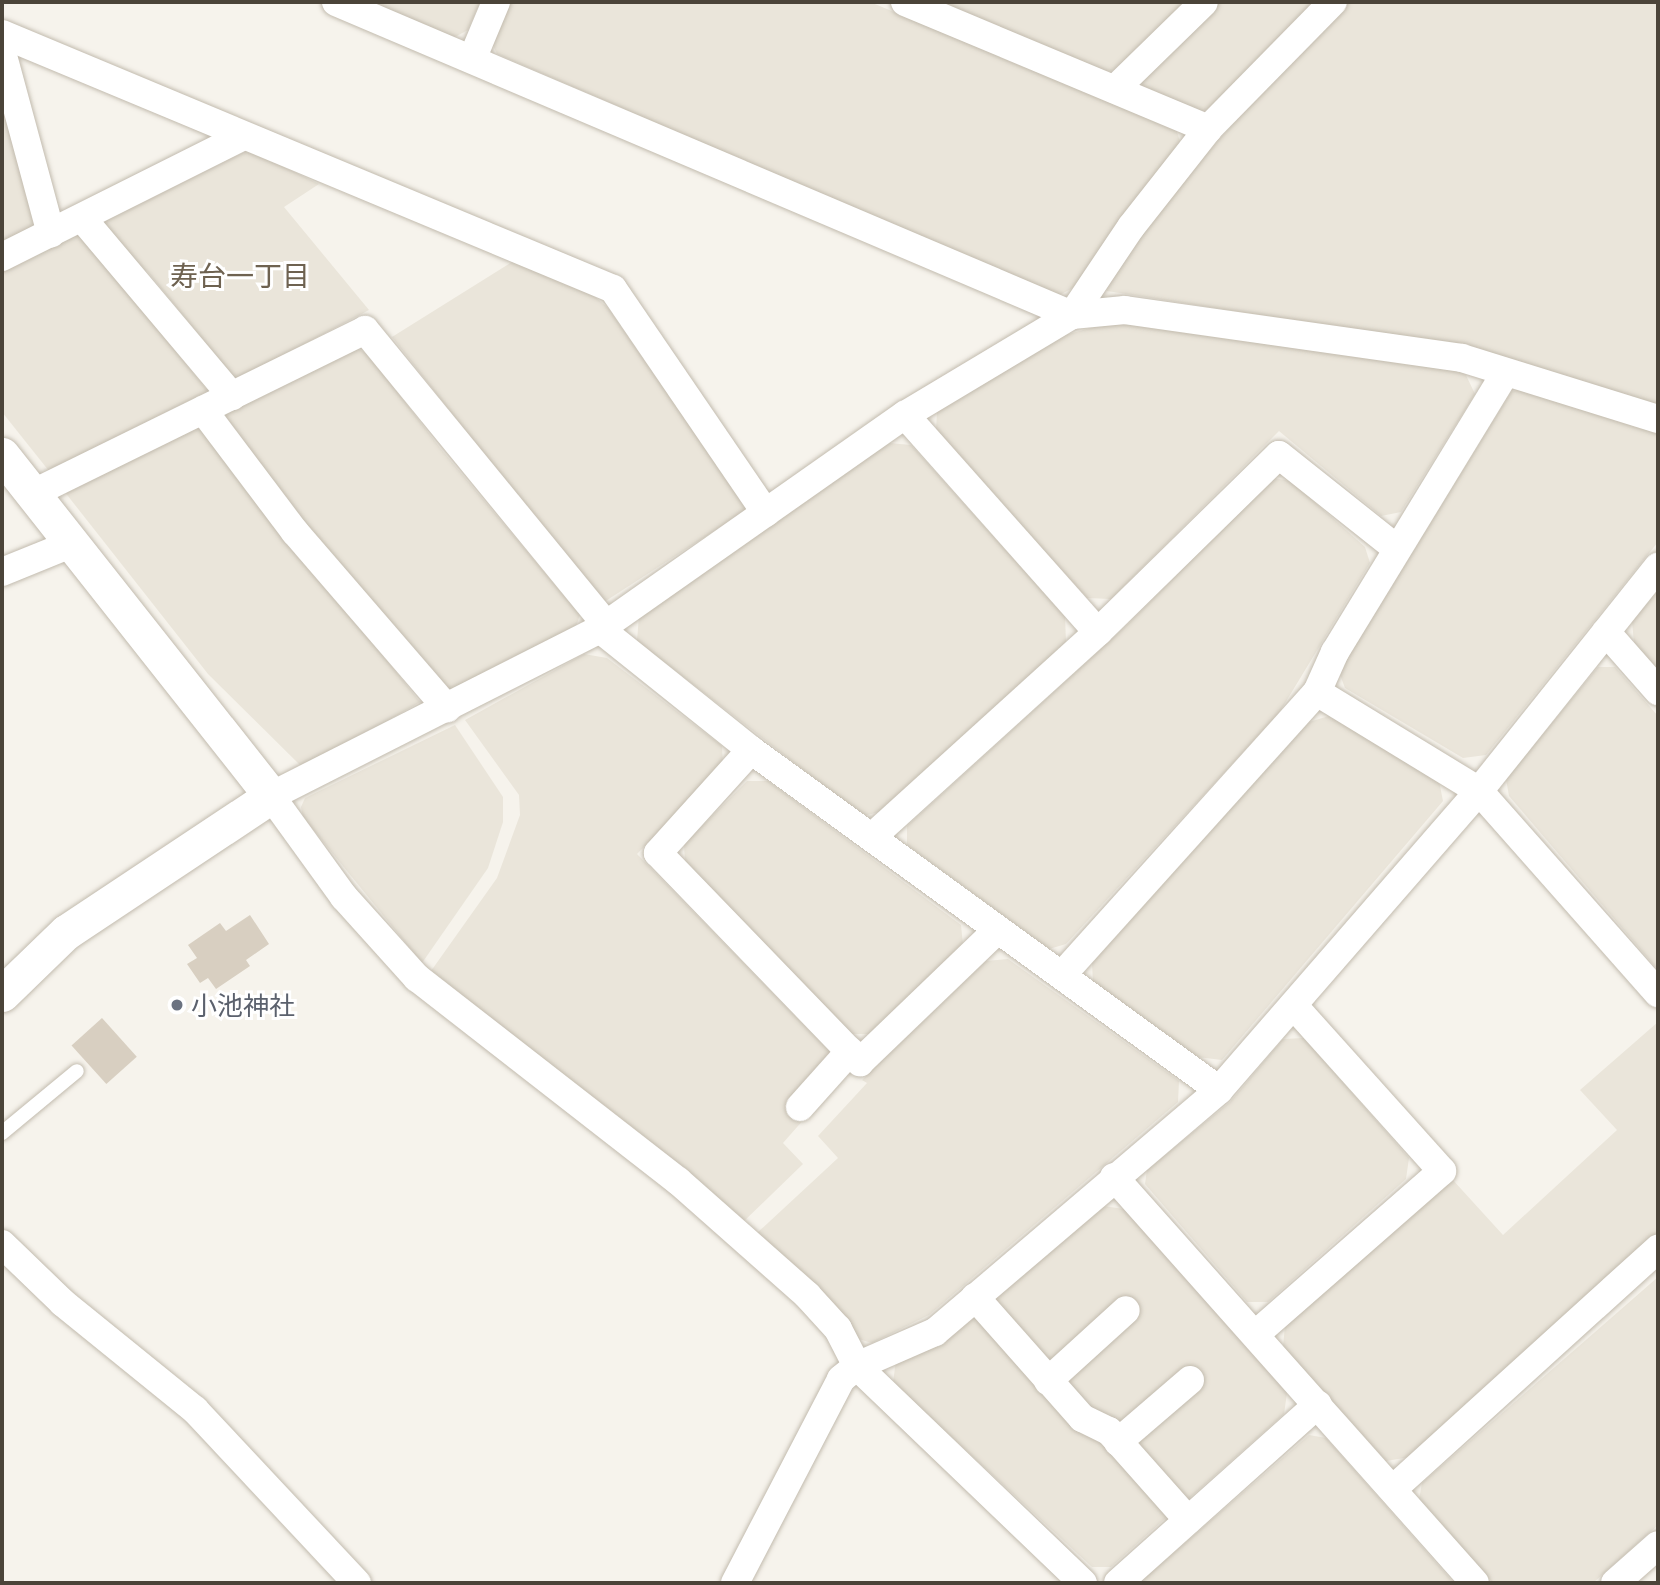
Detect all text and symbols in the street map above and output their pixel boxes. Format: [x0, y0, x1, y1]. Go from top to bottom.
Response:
district label: 寿台一丁目 [170, 258, 310, 292]
place label: 小池神社 [191, 989, 295, 1021]
marker: 小池神社 [169, 997, 185, 1013]

